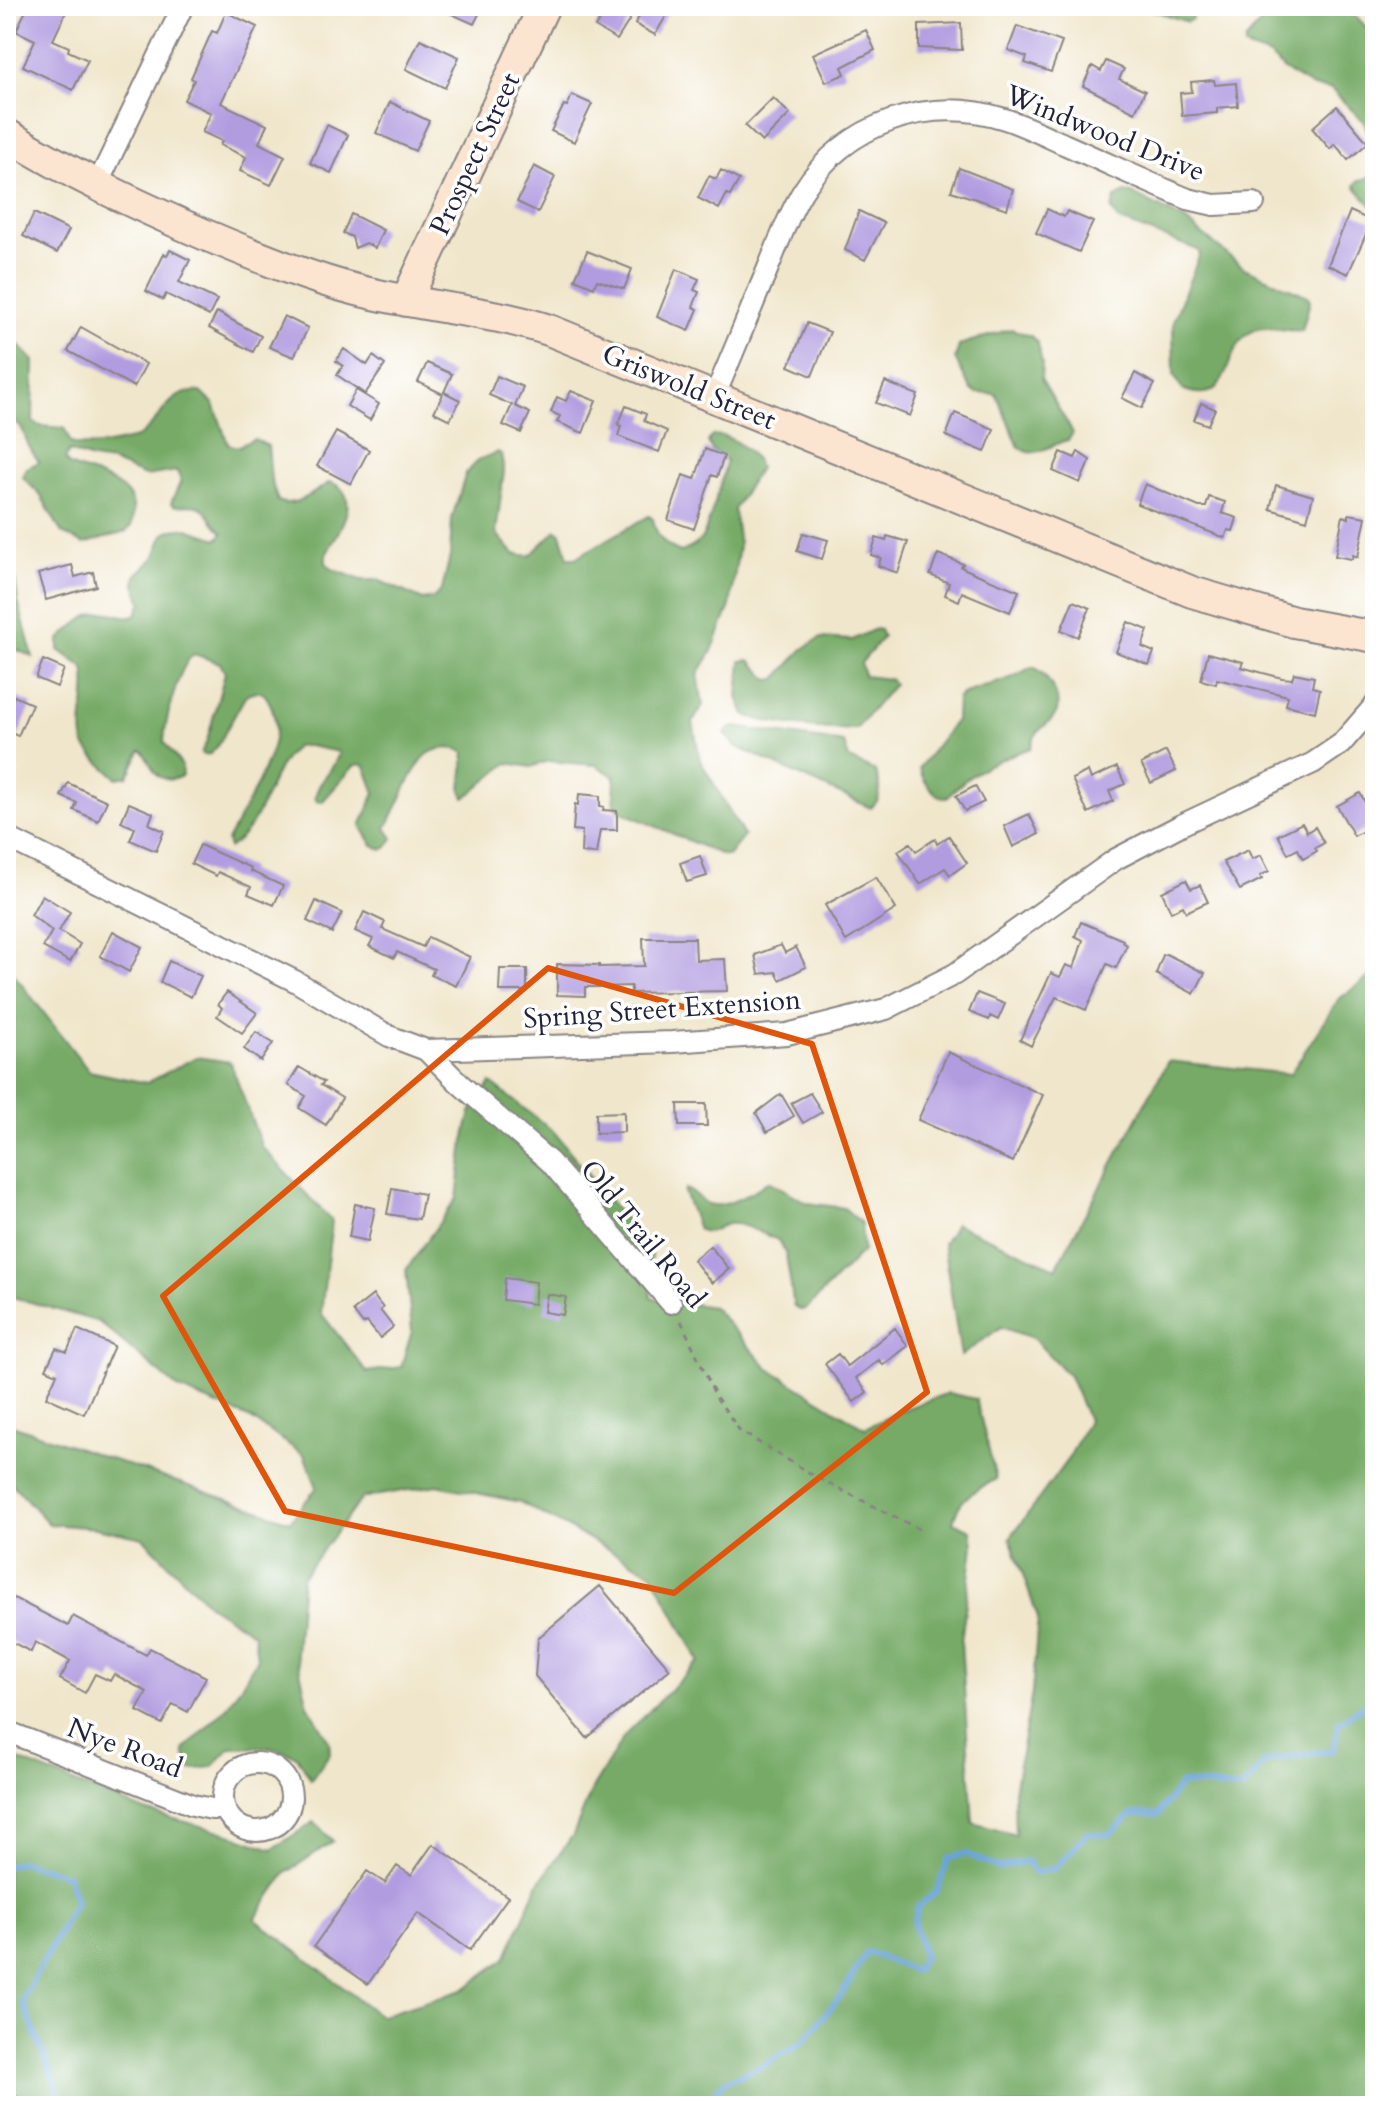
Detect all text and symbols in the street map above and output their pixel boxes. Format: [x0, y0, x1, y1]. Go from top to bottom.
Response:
street label: Prospect Street [421, 66, 529, 242]
street label: Windwood Drive [998, 75, 1211, 190]
street label: Griswold Street [597, 335, 782, 439]
street label: Spring Street Extension [522, 980, 802, 1038]
street label: Old Trail Road [571, 1152, 715, 1316]
street label: Nye Road [62, 1709, 188, 1787]

